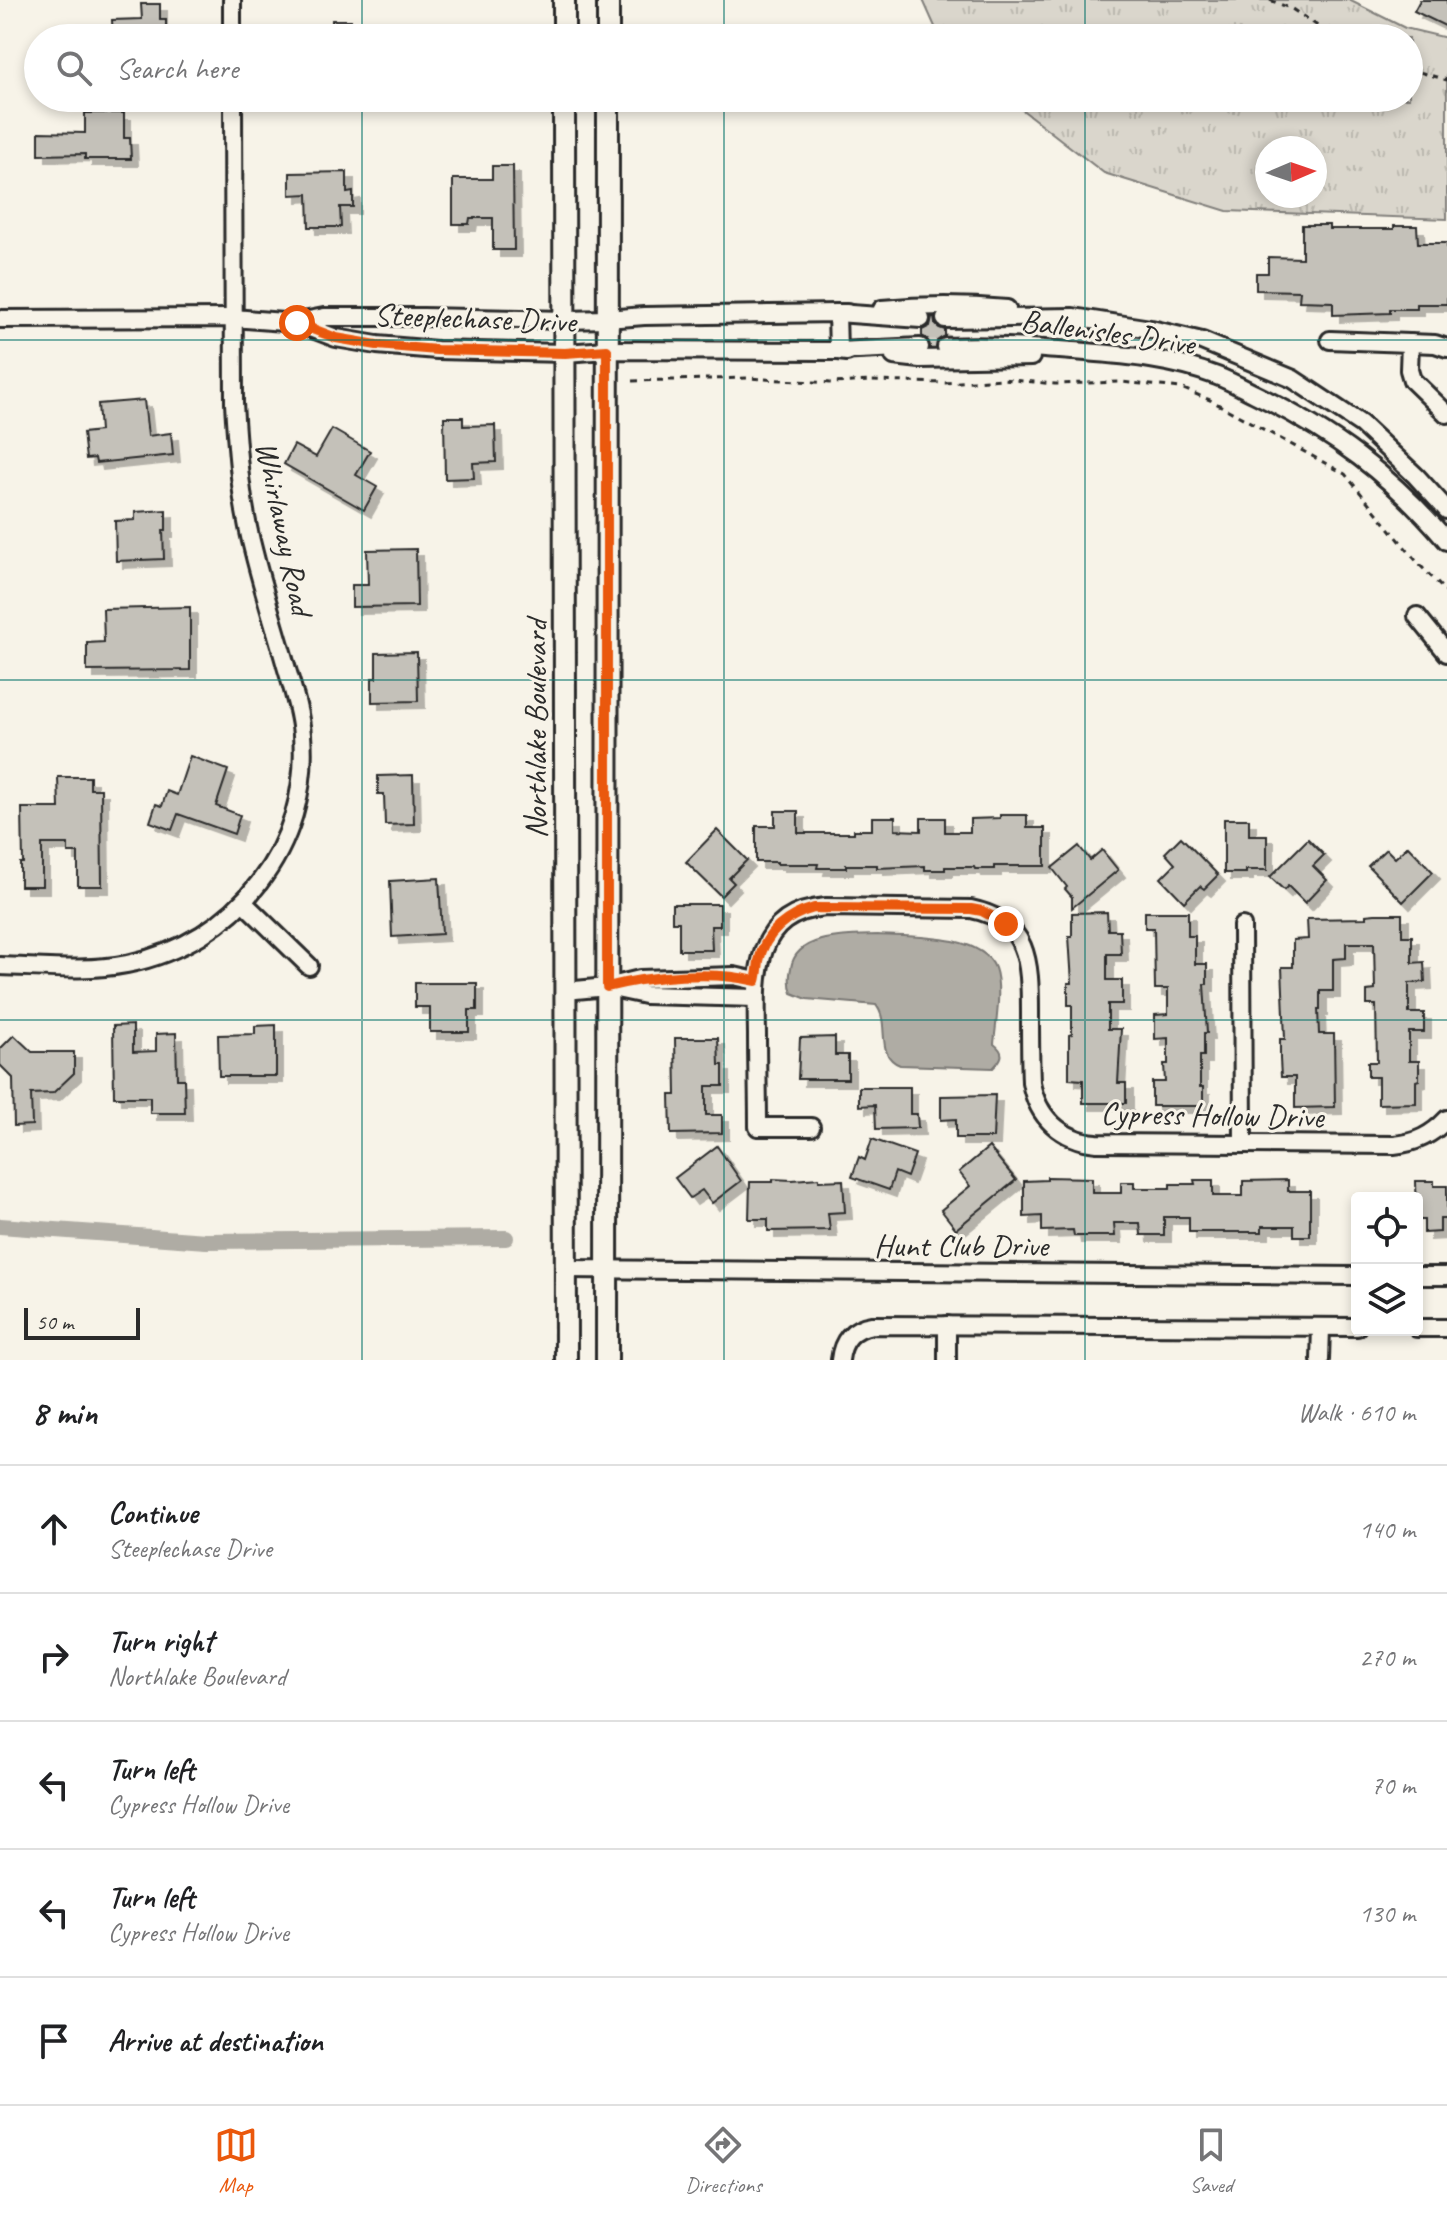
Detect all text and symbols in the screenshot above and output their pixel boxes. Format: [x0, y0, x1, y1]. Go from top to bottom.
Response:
search box [24, 24, 1423, 112]
icon: search [52, 46, 96, 90]
text: Search here [116, 49, 238, 87]
north arrow [1255, 136, 1327, 208]
street label: Steeplechase Drive [373, 294, 579, 342]
street label: Ballenisles Drive [1019, 300, 1200, 365]
route start [279, 305, 315, 341]
street label: Whirlaway Road [246, 437, 323, 623]
street label: Northlake Boulevard [515, 615, 556, 839]
route end [988, 906, 1024, 942]
street label: Cypress Hollow Drive [1100, 1093, 1326, 1137]
map controls [1351, 1192, 1423, 1336]
button: locate [1351, 1192, 1423, 1264]
street label: Hunt Club Drive [874, 1225, 1051, 1266]
button: layers [1351, 1264, 1423, 1336]
scale bar [24, 1304, 140, 1340]
text: 50 m [36, 1308, 73, 1336]
text: 8 min [32, 1391, 97, 1434]
text: Walk · 610 m [1298, 1396, 1415, 1429]
text: Continue [108, 1494, 198, 1532]
icon: ahead [32, 1507, 76, 1551]
text: 140 m [1359, 1513, 1415, 1546]
text: Steeplechase Drive [108, 1532, 272, 1565]
text: Turn right [108, 1622, 213, 1660]
icon: right [32, 1635, 76, 1679]
text: 270 m [1359, 1641, 1415, 1674]
text: Northlake Boulevard [108, 1660, 286, 1693]
text: Turn left [108, 1750, 195, 1788]
icon: left [32, 1763, 76, 1807]
text: 70 m [1371, 1769, 1415, 1802]
text: Cypress Hollow Drive [108, 1788, 289, 1821]
text: Turn left [108, 1878, 195, 1916]
icon: left [32, 1891, 76, 1935]
text: 130 m [1359, 1897, 1415, 1930]
text: Cypress Hollow Drive [108, 1916, 289, 1949]
icon: arrive [32, 2019, 76, 2063]
text: Arrive at destination [108, 2022, 323, 2060]
tab: Map [214, 2123, 258, 2199]
tab: Directions [685, 2123, 762, 2199]
tab: Saved [1189, 2123, 1233, 2199]

